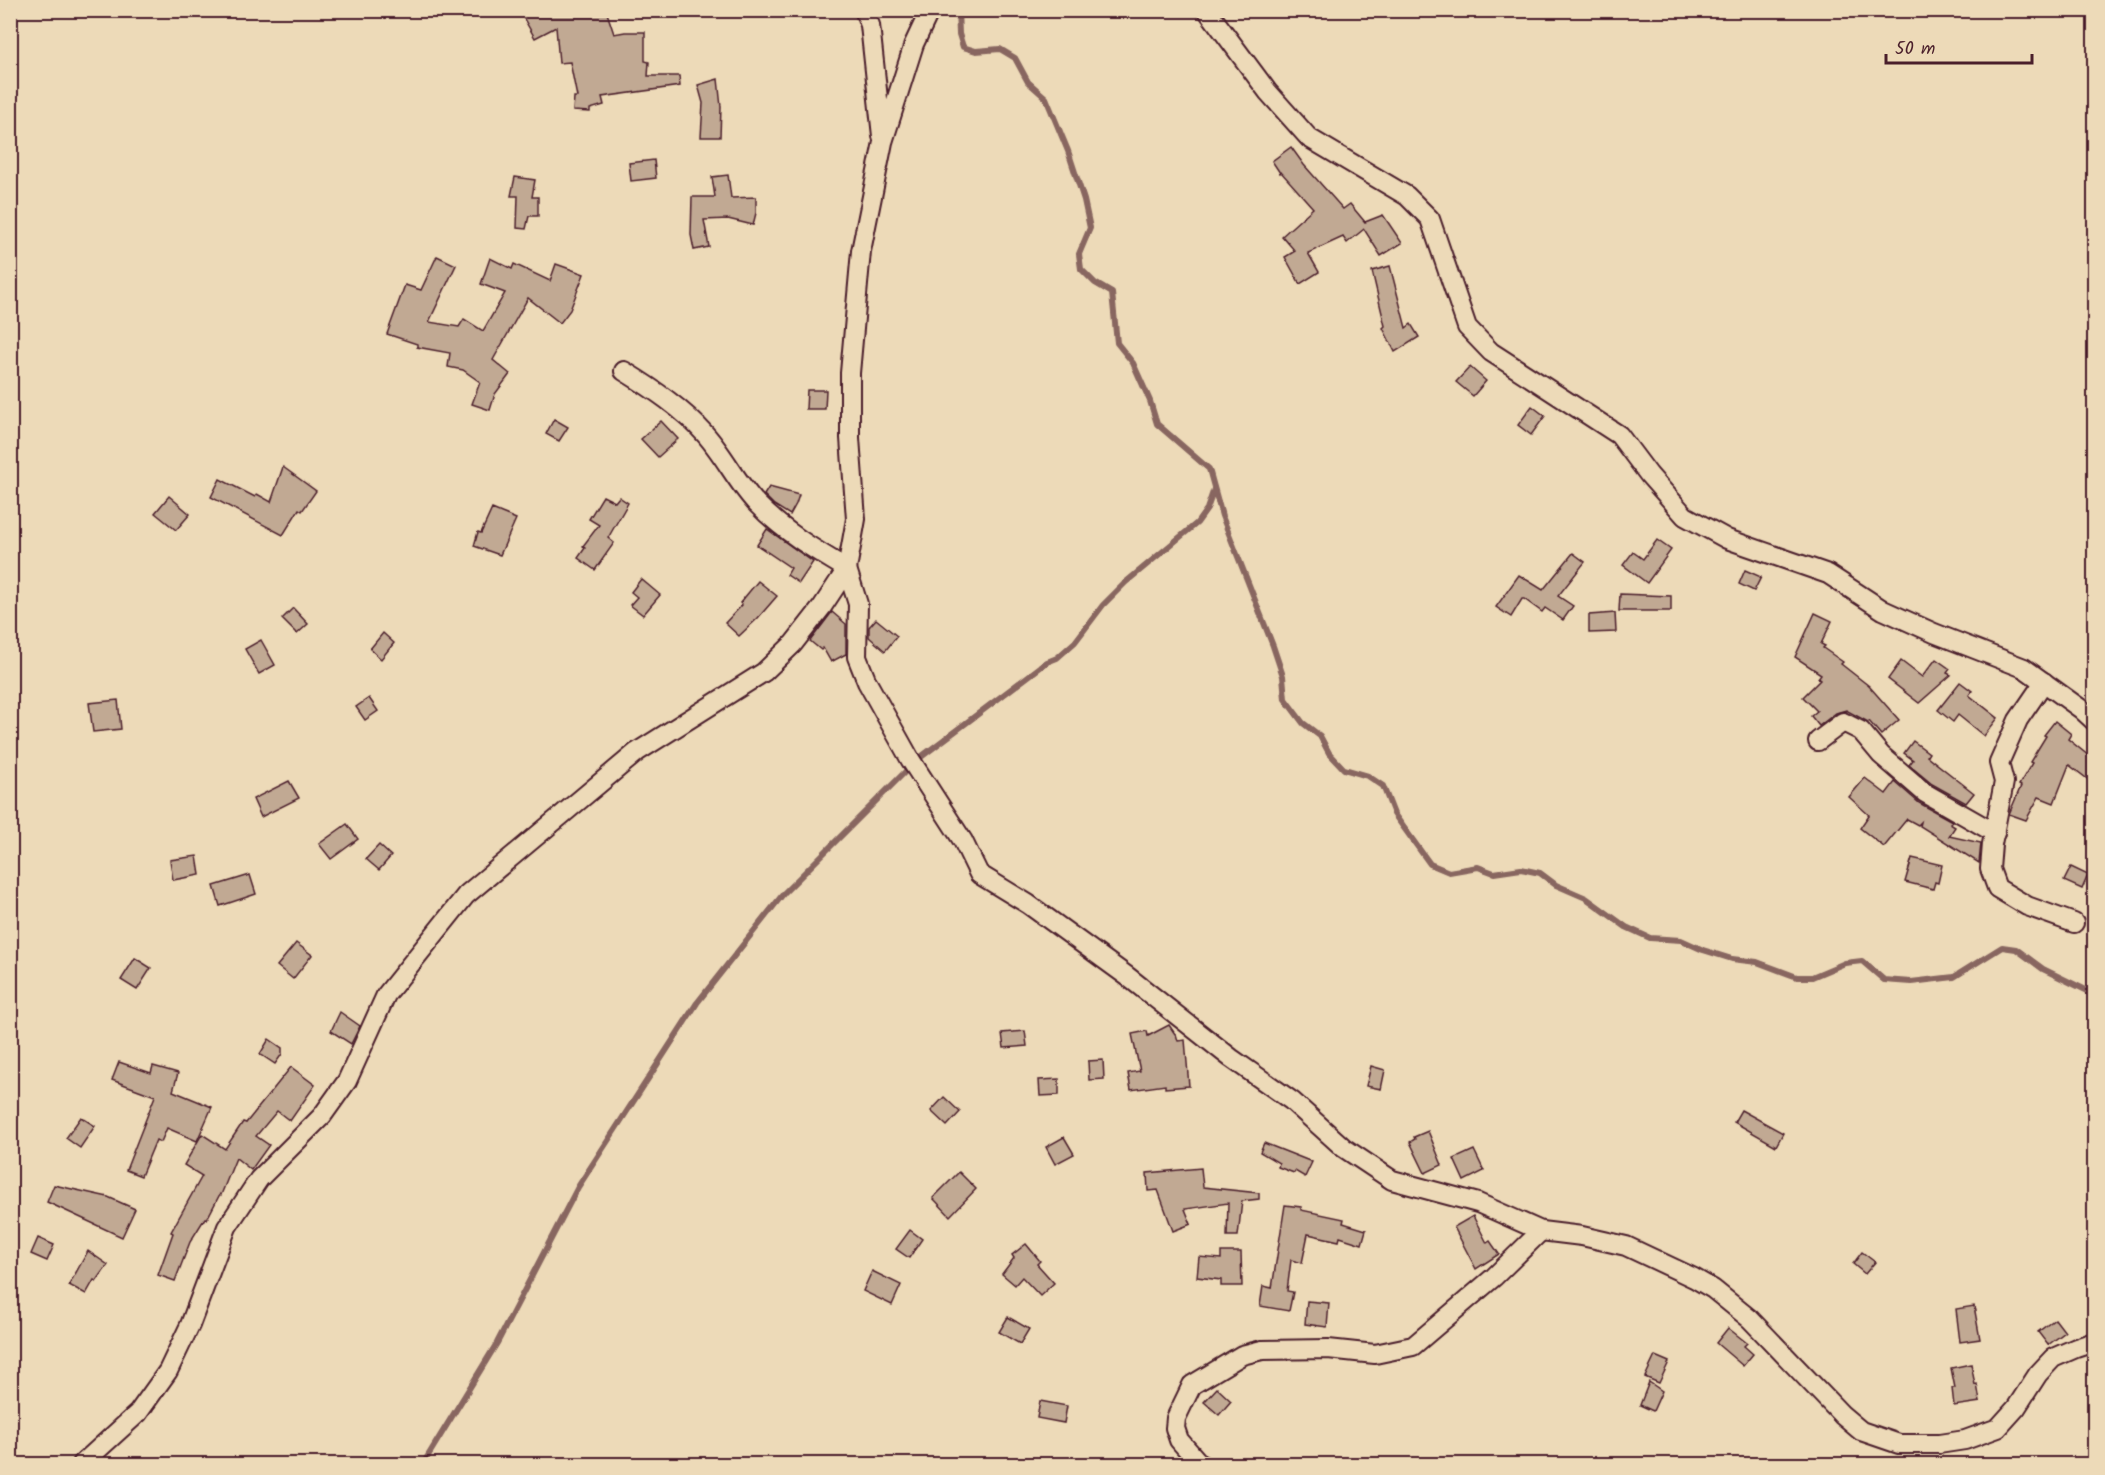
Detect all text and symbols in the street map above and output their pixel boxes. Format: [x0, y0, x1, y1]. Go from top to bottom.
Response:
scale bar [1886, 27, 2032, 65]
text: 50 m [1895, 35, 1935, 64]

